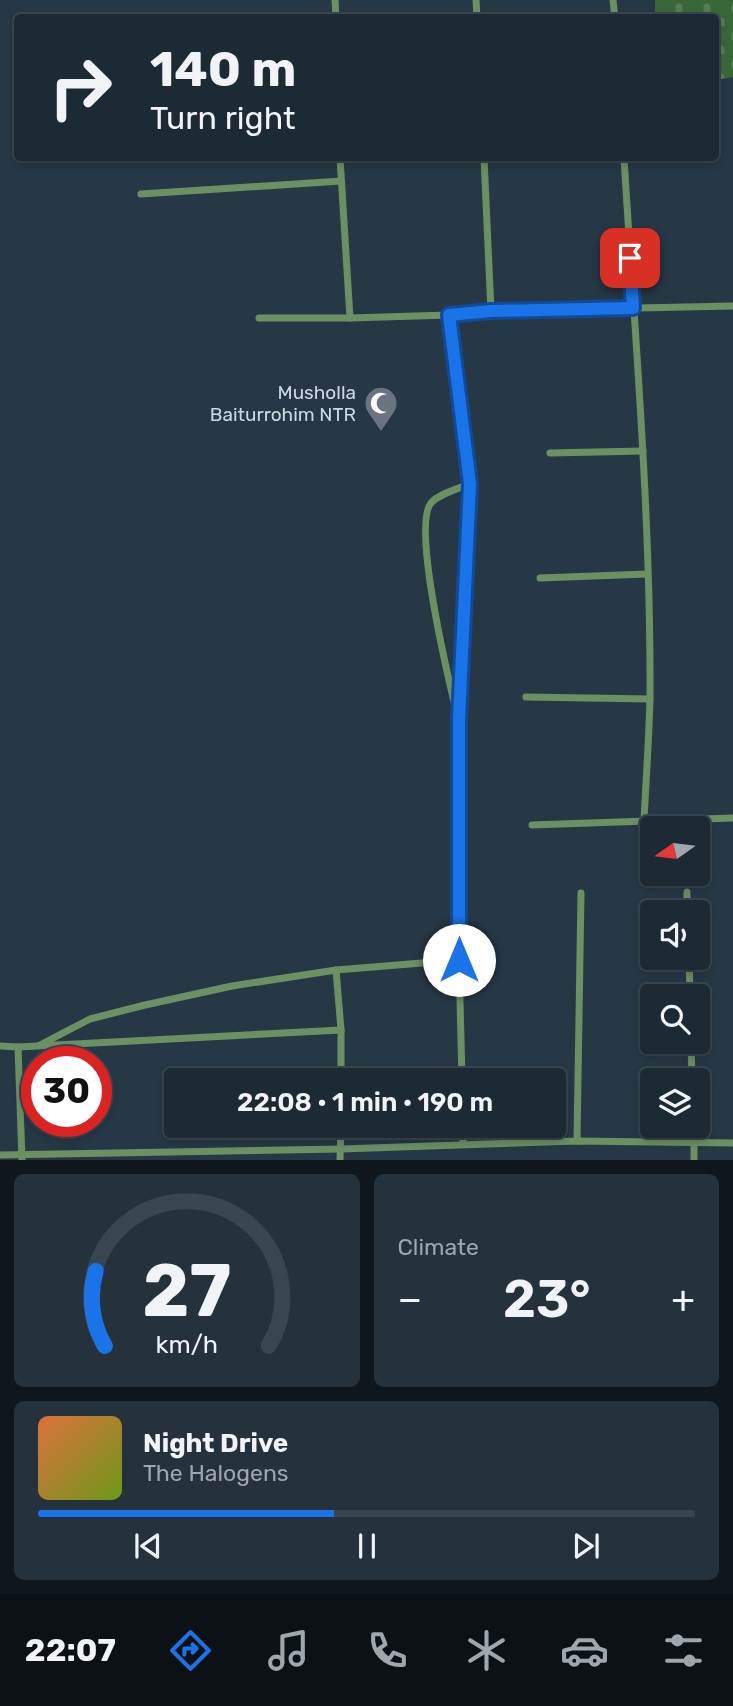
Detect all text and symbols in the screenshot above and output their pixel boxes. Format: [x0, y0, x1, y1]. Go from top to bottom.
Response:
text: 140 m [150, 40, 296, 98]
icon: right [35, 42, 126, 133]
text: Turn right [150, 99, 295, 137]
pin [600, 228, 660, 288]
icon: arrive [611, 239, 649, 277]
place label: Musholla Baiturrohim NTR [210, 381, 356, 426]
mosque icon: Musholla Baiturrohim NTR [362, 384, 400, 433]
north arrow [640, 816, 710, 886]
map controls [640, 816, 710, 1138]
button: sound [640, 900, 710, 970]
position arrow [422, 923, 496, 997]
button: search [640, 984, 710, 1054]
speed limit sign: 30 [21, 1046, 112, 1137]
button: layers [640, 1068, 710, 1138]
text: 22:08 · 1 min · 190 m [237, 1087, 493, 1118]
text: Climate [398, 1233, 479, 1261]
text: 27 [142, 1249, 231, 1335]
text: 23° [503, 1268, 591, 1330]
text: − [398, 1276, 422, 1322]
text: + [671, 1276, 695, 1322]
text: km/h [156, 1330, 218, 1359]
text: Night Drive [143, 1428, 288, 1459]
text: The Halogens [143, 1459, 289, 1487]
icon: previous [129, 1527, 167, 1565]
icon: pause [348, 1527, 386, 1565]
icon: next [567, 1527, 605, 1565]
icon: directions [166, 1626, 215, 1675]
icon: music [264, 1626, 313, 1675]
icon: phone [363, 1626, 412, 1675]
icon: climate [462, 1626, 511, 1675]
icon: car [560, 1626, 609, 1675]
icon: filters [659, 1626, 708, 1675]
text: 22:07 [25, 1631, 116, 1669]

